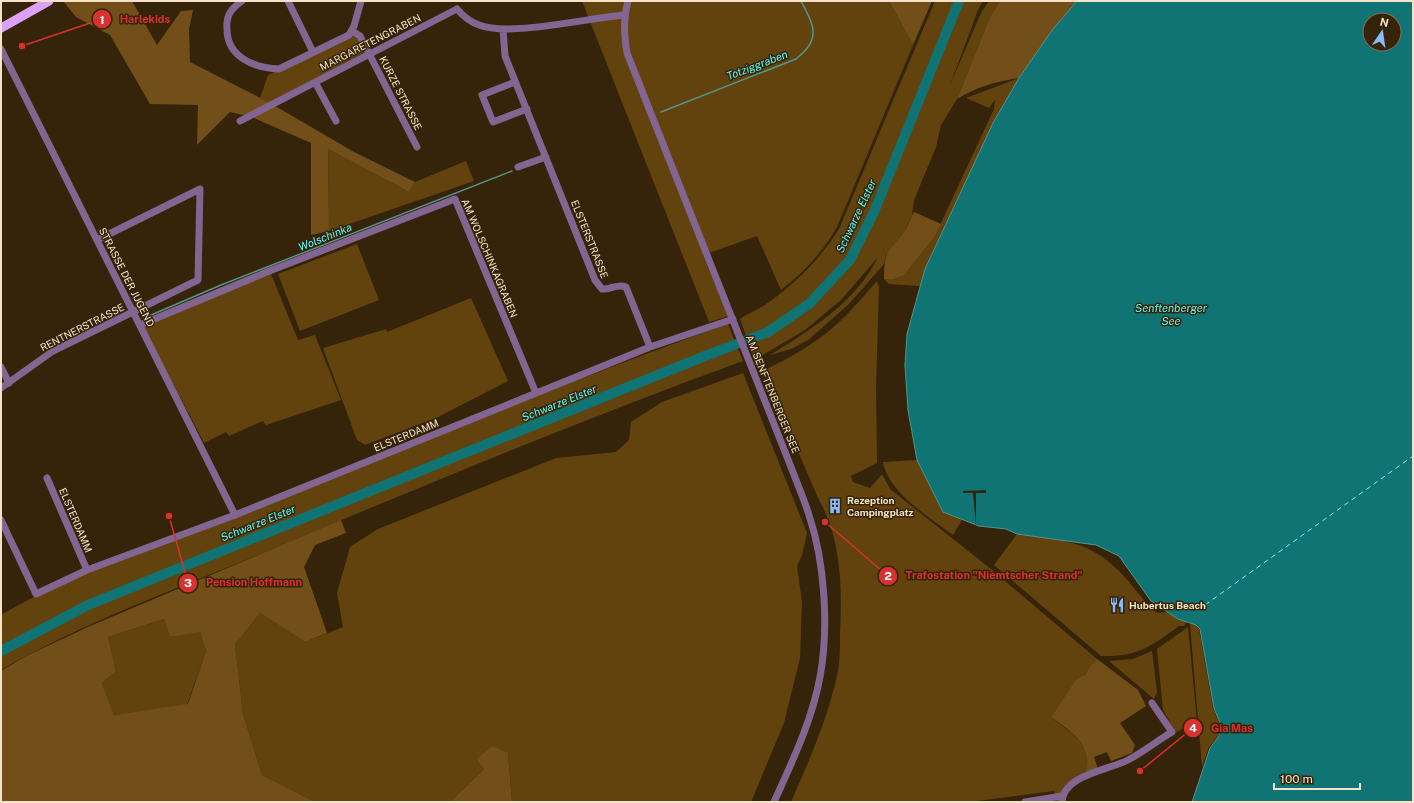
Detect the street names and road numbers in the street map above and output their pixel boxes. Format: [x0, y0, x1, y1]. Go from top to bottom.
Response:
street label: MARGARETENGRABEN [317, 11, 423, 73]
street label: KURZE STRASSE [377, 54, 425, 132]
street label: AM WOLSCHINKAGRABEN [460, 197, 520, 319]
street label: ELSTERSTRASSE [569, 198, 611, 280]
street label: STRASSE DER JUGEND [97, 225, 157, 329]
street label: RENTNERSTRASSE [38, 301, 126, 353]
street label: AM SENFTENBERGER SEE [744, 333, 802, 455]
street label: ELSTERDAMM [372, 416, 440, 454]
street label: ELSTERDAMM [57, 486, 95, 554]

